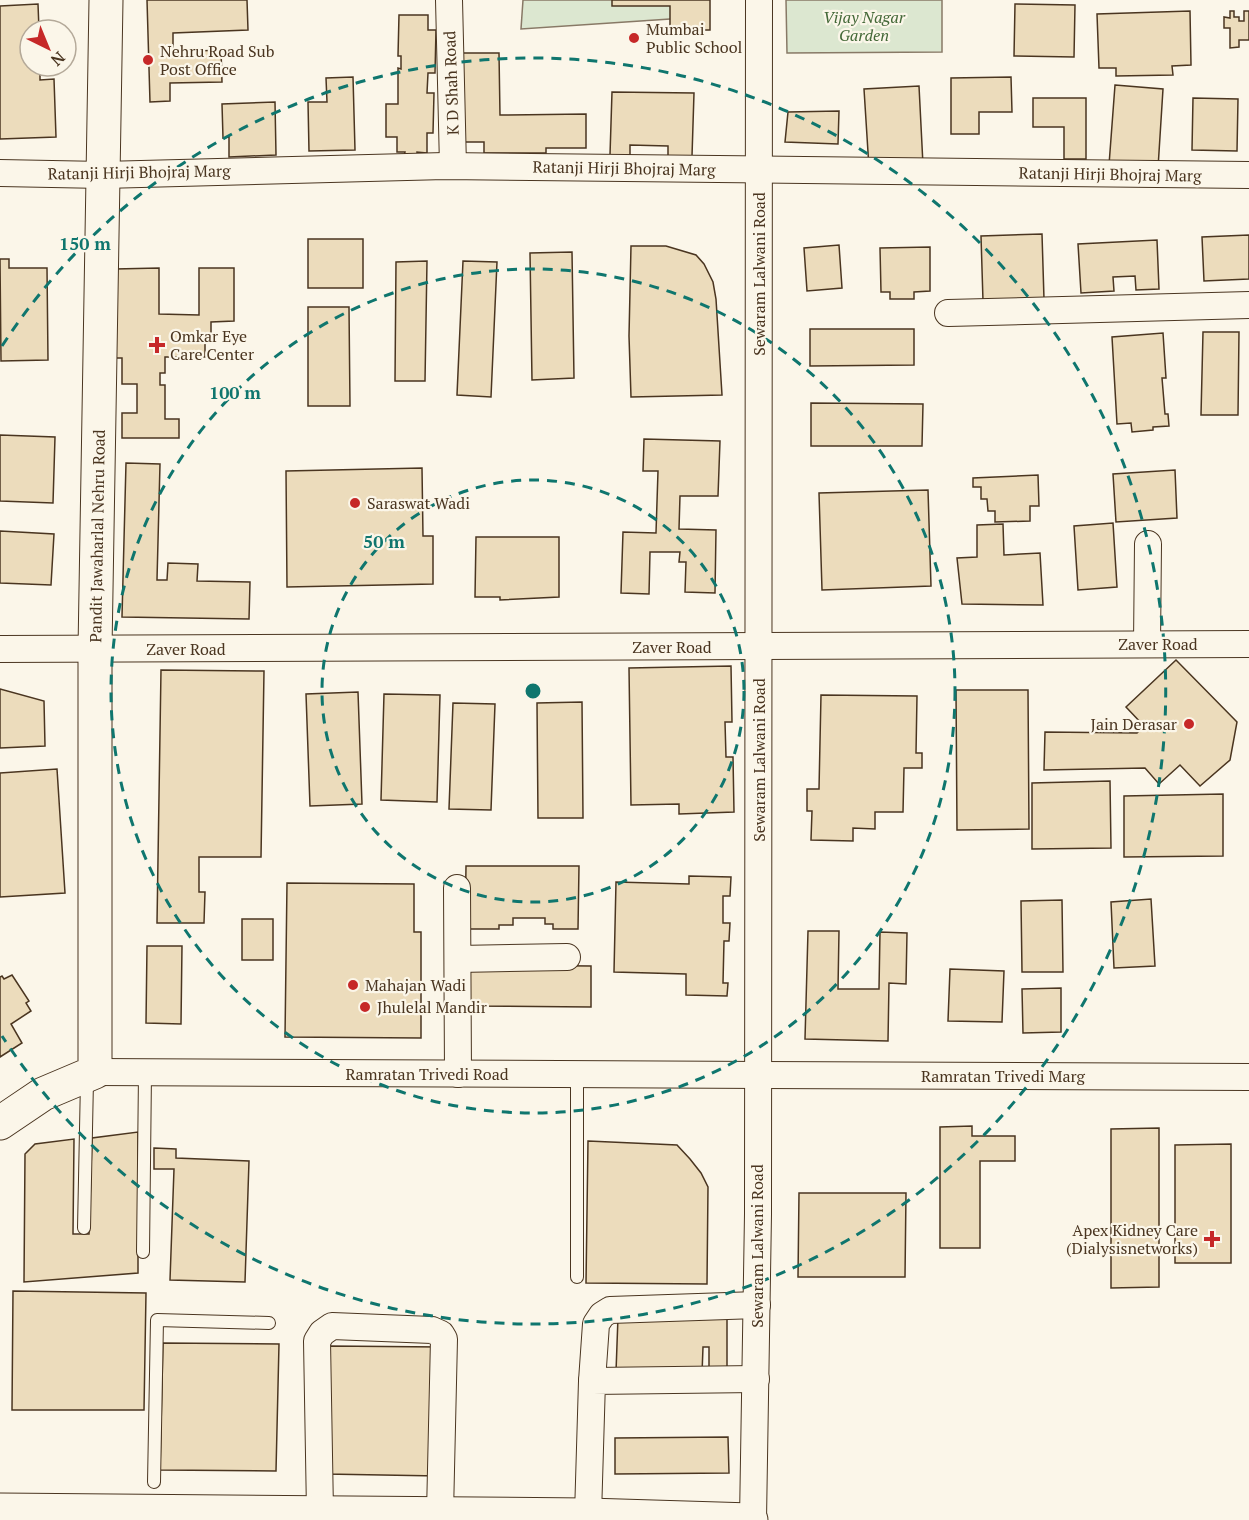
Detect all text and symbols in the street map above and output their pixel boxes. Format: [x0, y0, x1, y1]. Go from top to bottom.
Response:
park label: Vijay Nagar Garden [823, 6, 906, 46]
north arrow [18, 18, 78, 78]
place label: Mumbai Public School [646, 18, 743, 58]
street label: K D Shah Road [438, 30, 464, 136]
marker: Mumbai Public School [627, 31, 641, 45]
place label: Nehru Road Sub Post Office [160, 40, 275, 80]
text: N [46, 47, 70, 71]
marker: Nehru Road Sub Post Office [141, 53, 155, 67]
street label: Ratanji Hirji Bhojraj Marg [532, 155, 716, 181]
street label: Ratanji Hirji Bhojraj Marg [47, 159, 231, 185]
street label: Ratanji Hirji Bhojraj Marg [1018, 161, 1202, 187]
street label: Sewaram Lalwani Road [748, 192, 770, 356]
text: 150 m [59, 231, 111, 255]
place label: Omkar Eye Care Center [170, 325, 255, 365]
marker: Omkar Eye Care Center [148, 336, 166, 354]
text: 100 m [209, 380, 261, 404]
street label: Pandit Jawaharlal Nehru Road [84, 429, 110, 643]
place label: Saraswat Wadi [367, 492, 470, 514]
marker: Saraswat Wadi [348, 496, 362, 510]
text: 50 m [363, 529, 405, 553]
street label: Zaver Road [1118, 633, 1198, 655]
street label: Zaver Road [632, 636, 712, 658]
street label: Zaver Road [146, 638, 226, 660]
street label: Sewaram Lalwani Road [748, 678, 770, 842]
centre of rings [523, 681, 543, 701]
place label: Jain Derasar [1091, 713, 1178, 735]
marker: Jain Derasar [1182, 717, 1196, 731]
place label: Mahajan Wadi [365, 974, 466, 996]
marker: Mahajan Wadi [346, 978, 360, 992]
place label: Jhulelal Mandir [377, 996, 488, 1018]
marker: Jhulelal Mandir [358, 1000, 372, 1014]
street label: Ramratan Trivedi Road [345, 1063, 509, 1085]
street label: Ramratan Trivedi Marg [921, 1065, 1086, 1087]
street label: Sewaram Lalwani Road [746, 1164, 768, 1328]
place label: Apex Kidney Care (Dialysisnetworks) [1066, 1219, 1198, 1259]
marker: Apex Kidney Care (Dialysisnetworks) [1203, 1230, 1221, 1248]

